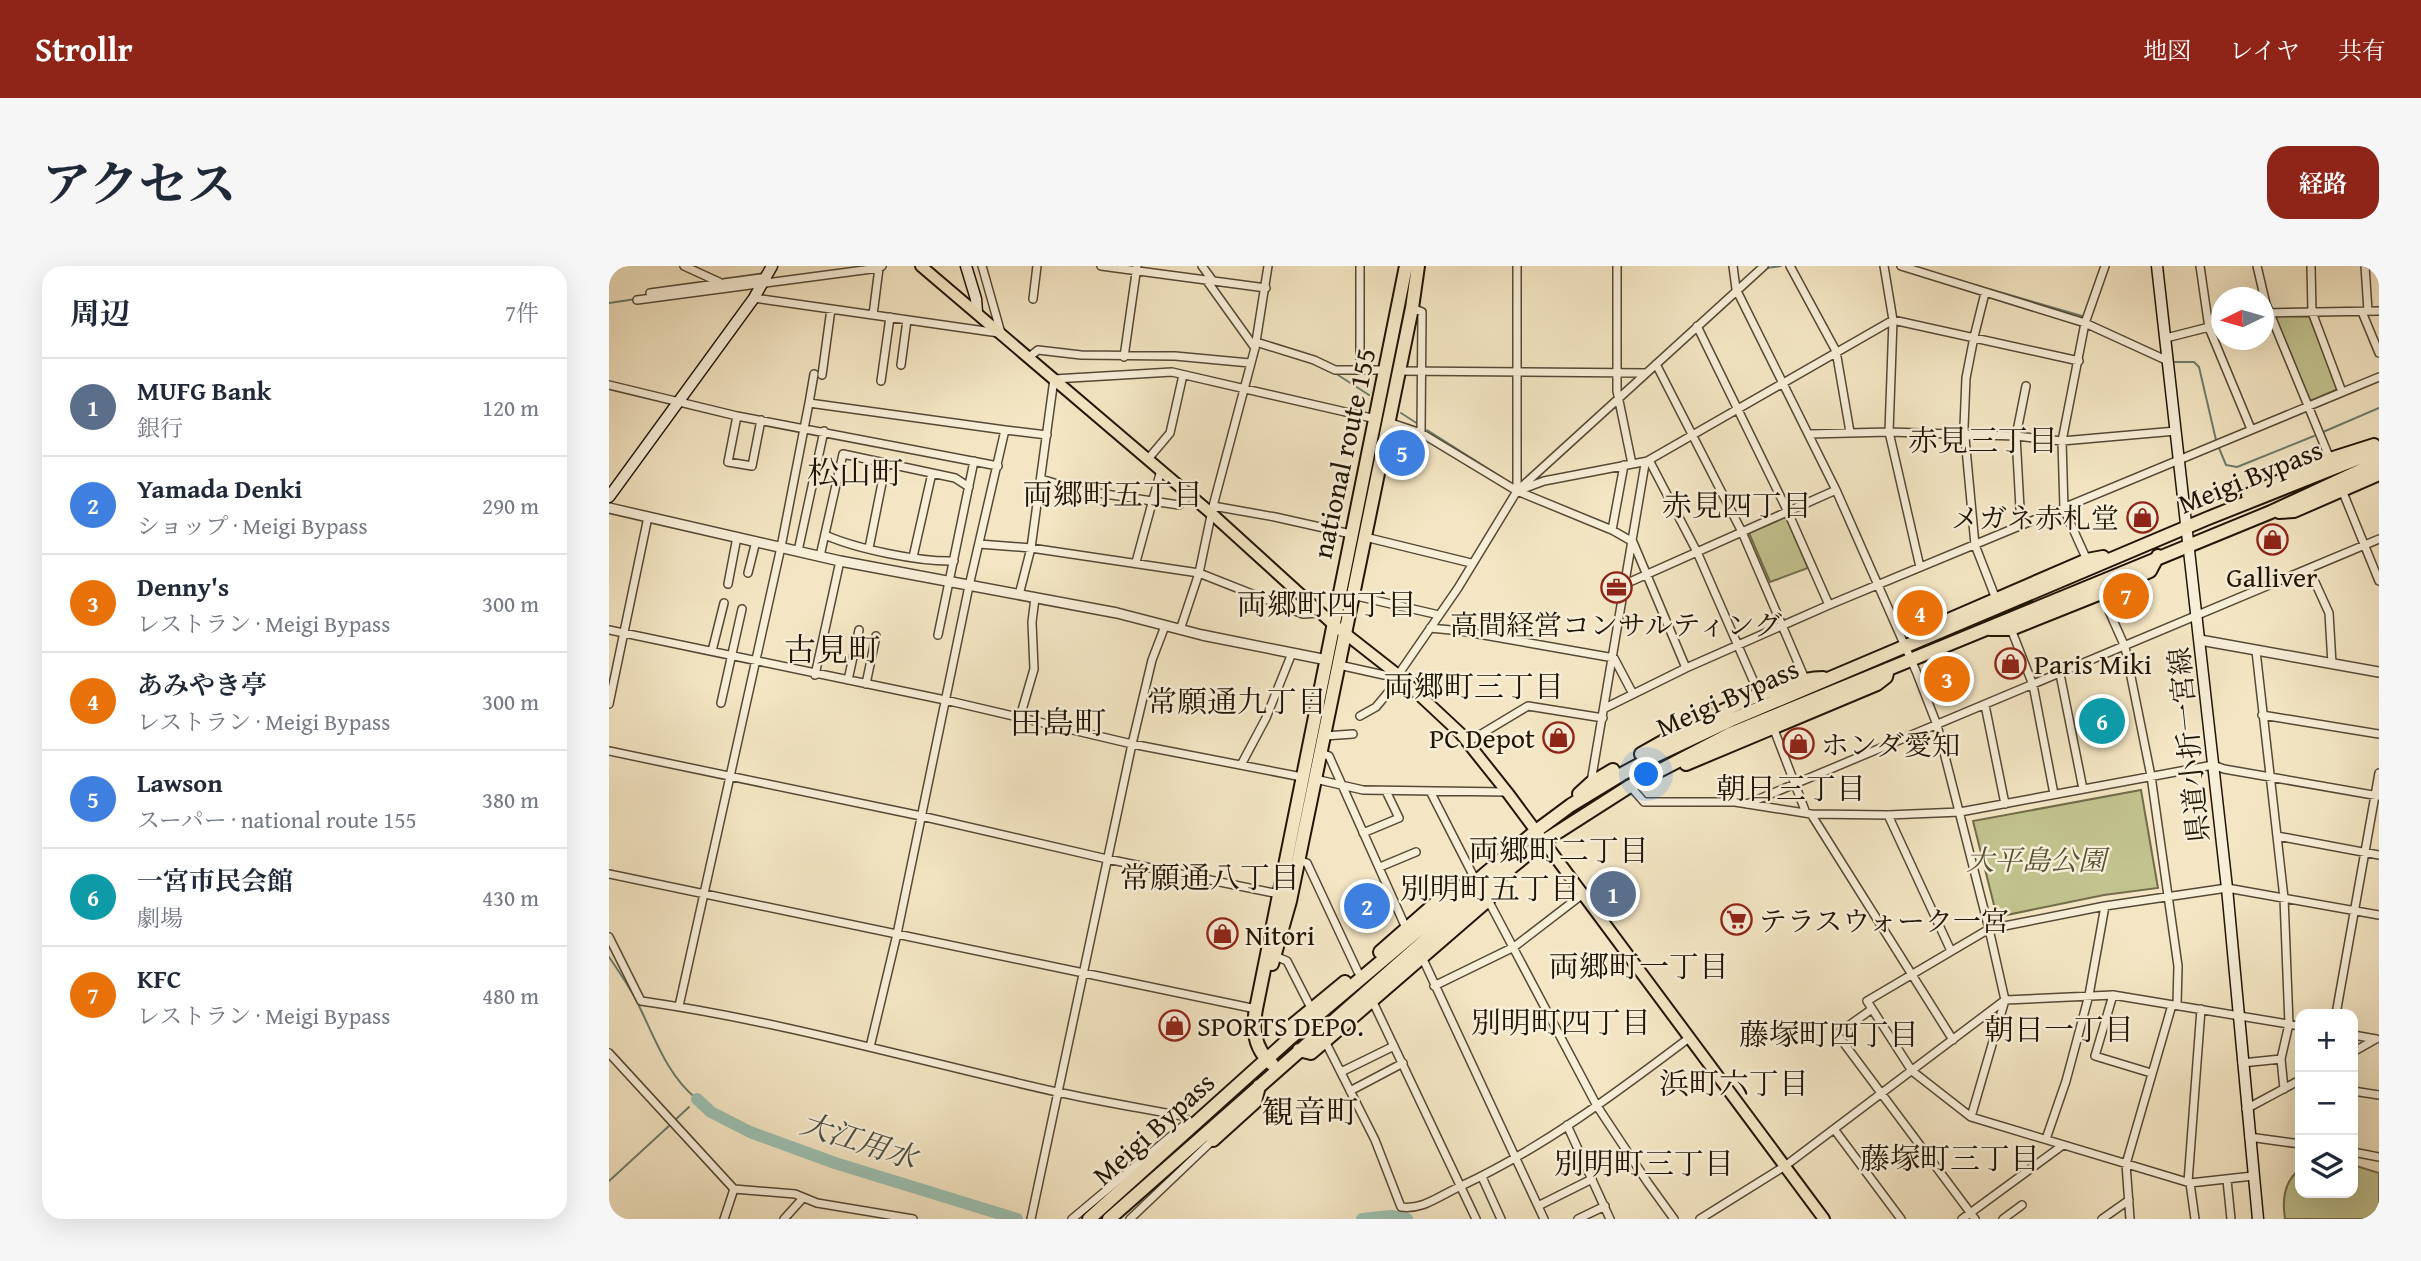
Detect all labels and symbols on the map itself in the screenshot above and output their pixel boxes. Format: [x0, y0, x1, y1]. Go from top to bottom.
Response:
north arrow [2211, 287, 2274, 350]
street label: national route 155 [1301, 344, 1385, 562]
district label: 赤見三丁目 [1908, 418, 2058, 462]
pin: 5 [1379, 427, 1425, 479]
street label: Meigi Bypass [2172, 428, 2328, 524]
district label: 松山町 [807, 449, 903, 496]
district label: 両郷町五丁目 [1023, 472, 1203, 516]
district label: 赤見四丁目 [1662, 483, 1812, 527]
place label: メガネ赤札堂 [1951, 497, 2119, 538]
shop icon: メガネ赤札堂 [2125, 500, 2159, 534]
shop icon: Galliver [2255, 522, 2289, 556]
place label: Galliver [2226, 556, 2318, 597]
office icon: 高間経営コンサルティング [1599, 570, 1633, 604]
pin: 7 [2103, 570, 2149, 622]
district label: 両郷町四丁目 [1237, 582, 1417, 626]
pin: 4 [1897, 587, 1943, 639]
place label: 高間経営コンサルティング [1450, 604, 1782, 645]
district label: 古見町 [784, 626, 880, 673]
place label: Paris Miki [2034, 643, 2152, 684]
street label: 県道小折一宮線 [2157, 645, 2219, 845]
shop icon: Paris Miki [1994, 646, 2028, 680]
street label: Meigi Bypass [1649, 647, 1805, 747]
pin: 3 [1924, 653, 1970, 705]
district label: 両郷町三丁目 [1384, 664, 1564, 708]
district label: 常願通九丁目 [1147, 679, 1327, 723]
pin: 6 [2079, 695, 2125, 747]
district label: 田島町 [1010, 699, 1106, 746]
place label: PC Depot [1429, 717, 1535, 758]
shop icon: PC Depot [1541, 720, 1575, 754]
place label: ホンダ愛知 [1821, 724, 1960, 765]
shop icon: ホンダ愛知 [1781, 727, 1815, 761]
your location [1629, 757, 1663, 791]
district label: 朝日三丁目 [1716, 766, 1866, 810]
district label: 両郷町二丁目 [1469, 828, 1649, 872]
park label: 大平島公園 [1966, 839, 2110, 880]
district label: 常願通八丁目 [1120, 855, 1300, 899]
district label: 別明町五丁目 [1400, 866, 1580, 910]
pin: 1 [1590, 868, 1636, 920]
pin: 2 [1344, 880, 1390, 932]
place label: テラスウォーク一宮 [1759, 900, 2009, 941]
supermarket icon: テラスウォーク一宮 [1719, 903, 1753, 937]
place label: Nitori [1245, 914, 1315, 955]
shop icon: Nitori [1205, 917, 1239, 951]
district label: 両郷町一丁目 [1549, 944, 1729, 988]
district label: 別明町四丁目 [1471, 1000, 1651, 1044]
place label: SPORTS DEPO. [1197, 1005, 1364, 1046]
district label: 朝日一丁目 [1984, 1007, 2134, 1051]
shop icon: SPORTS DEPO. [1157, 1008, 1191, 1042]
district label: 藤塚町四丁目 [1739, 1012, 1919, 1056]
district label: 浜町六丁目 [1659, 1061, 1809, 1105]
street label: Meigi Bypass [1083, 1062, 1223, 1194]
district label: 観音町 [1262, 1088, 1358, 1135]
water label: 大江用水 [795, 1101, 926, 1180]
district label: 藤塚町三丁目 [1860, 1136, 2040, 1180]
district label: 別明町三丁目 [1554, 1141, 1734, 1185]

